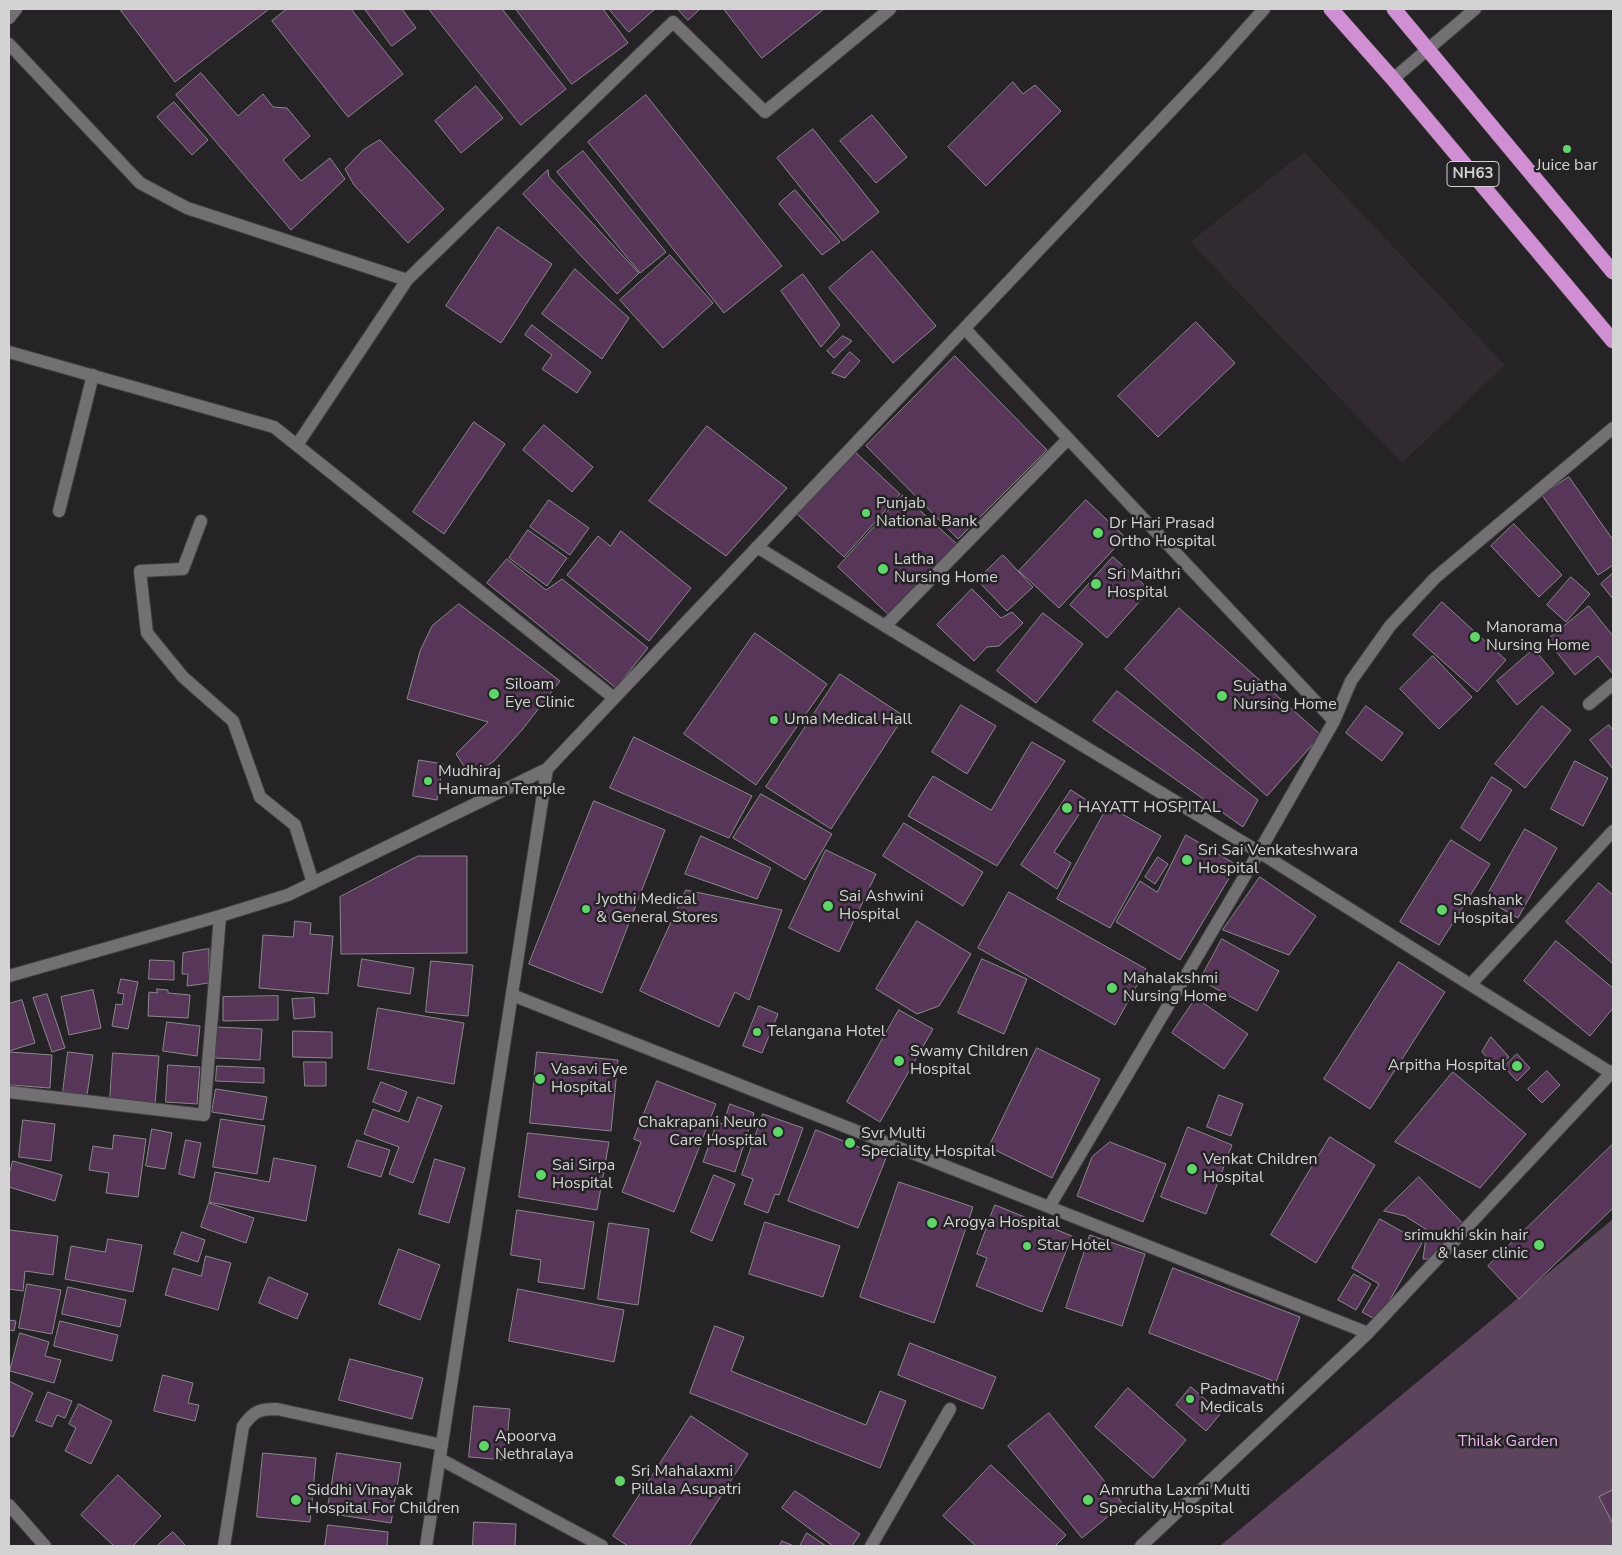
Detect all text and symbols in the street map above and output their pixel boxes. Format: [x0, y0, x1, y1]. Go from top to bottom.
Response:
marker: Juice bar [1561, 143, 1573, 155]
place label: Juice bar [1536, 156, 1598, 176]
road number: NH63 [1447, 162, 1499, 186]
place label: Punjab National Bank [876, 494, 977, 532]
marker: Punjab National Bank [860, 507, 872, 519]
place label: Dr Hari Prasad Ortho Hospital [1109, 514, 1216, 552]
marker: Dr Hari Prasad Ortho Hospital [1091, 526, 1105, 540]
place label: Latha Nursing Home [894, 550, 998, 588]
marker: Latha Nursing Home [876, 562, 890, 576]
place label: Sri Maithri Hospital [1107, 565, 1180, 603]
marker: Sri Maithri Hospital [1089, 577, 1103, 591]
place label: Manorama Nursing Home [1486, 618, 1590, 656]
marker: Manorama Nursing Home [1468, 630, 1482, 644]
place label: Siloam Eye Clinic [505, 675, 574, 713]
place label: Sujatha Nursing Home [1233, 677, 1337, 715]
marker: Siloam Eye Clinic [487, 687, 501, 701]
marker: Sujatha Nursing Home [1215, 689, 1229, 703]
place label: Uma Medical Hall [784, 710, 912, 730]
marker: Uma Medical Hall [768, 714, 780, 726]
place label: Mudhiraj Hanuman Temple [438, 762, 565, 800]
marker: Mudhiraj Hanuman Temple [422, 775, 434, 787]
place label: HAYATT HOSPITAL [1078, 798, 1221, 818]
marker: HAYATT HOSPITAL [1060, 801, 1074, 815]
place label: Sri Sai Venkateshwara Hospital [1198, 841, 1358, 879]
marker: Sri Sai Venkateshwara Hospital [1180, 853, 1194, 867]
place label: Sai Ashwini Hospital [839, 887, 923, 925]
place label: Jyothi Medical & General Stores [596, 890, 718, 928]
place label: Shashank Hospital [1453, 891, 1523, 929]
marker: Sai Ashwini Hospital [821, 899, 835, 913]
marker: Jyothi Medical & General Stores [580, 903, 592, 915]
marker: Shashank Hospital [1435, 903, 1449, 917]
place label: Mahalakshmi Nursing Home [1123, 969, 1227, 1007]
marker: Mahalakshmi Nursing Home [1105, 981, 1119, 995]
place label: Telangana Hotel [767, 1022, 886, 1042]
marker: Telangana Hotel [751, 1026, 763, 1038]
place label: Swamy Children Hospital [910, 1042, 1028, 1080]
marker: Swamy Children Hospital [892, 1054, 906, 1068]
place label: Arpitha Hospital [1388, 1056, 1506, 1076]
marker: Arpitha Hospital [1510, 1059, 1524, 1073]
place label: Vasavi Eye Hospital [551, 1060, 628, 1098]
marker: Vasavi Eye Hospital [533, 1072, 547, 1086]
place label: Chakrapani Neuro Care Hospital [638, 1113, 767, 1151]
place label: Svr Multi Speciality Hospital [861, 1124, 995, 1162]
marker: Chakrapani Neuro Care Hospital [771, 1125, 785, 1139]
marker: Svr Multi Speciality Hospital [843, 1136, 857, 1150]
place label: Venkat Children Hospital [1203, 1150, 1318, 1188]
place label: Sai Sirpa Hospital [552, 1156, 615, 1194]
marker: Venkat Children Hospital [1185, 1162, 1199, 1176]
marker: Sai Sirpa Hospital [534, 1168, 548, 1182]
place label: Arogya Hospital [943, 1213, 1060, 1233]
marker: Arogya Hospital [925, 1216, 939, 1230]
place label: srimukhi skin hair & laser clinic [1404, 1226, 1528, 1264]
place label: Star Hotel [1037, 1236, 1110, 1256]
marker: srimukhi skin hair & laser clinic [1532, 1238, 1546, 1252]
marker: Star Hotel [1021, 1240, 1033, 1252]
place label: Padmavathi Medicals [1200, 1380, 1285, 1418]
marker: Padmavathi Medicals [1184, 1393, 1196, 1405]
place label: Apoorva Nethralaya [495, 1427, 574, 1465]
park label: Thilak Garden [1458, 1432, 1558, 1452]
marker: Apoorva Nethralaya [477, 1439, 491, 1453]
place label: Sri Mahalaxmi Pillala Asupatri [631, 1462, 741, 1500]
marker: Sri Mahalaxmi Pillala Asupatri [613, 1474, 627, 1488]
place label: Siddhi Vinayak Hospital For Children [307, 1481, 460, 1519]
place label: Amrutha Laxmi Multi Speciality Hospital [1099, 1481, 1250, 1519]
marker: Siddhi Vinayak Hospital For Children [289, 1493, 303, 1507]
marker: Amrutha Laxmi Multi Speciality Hospital [1081, 1493, 1095, 1507]

